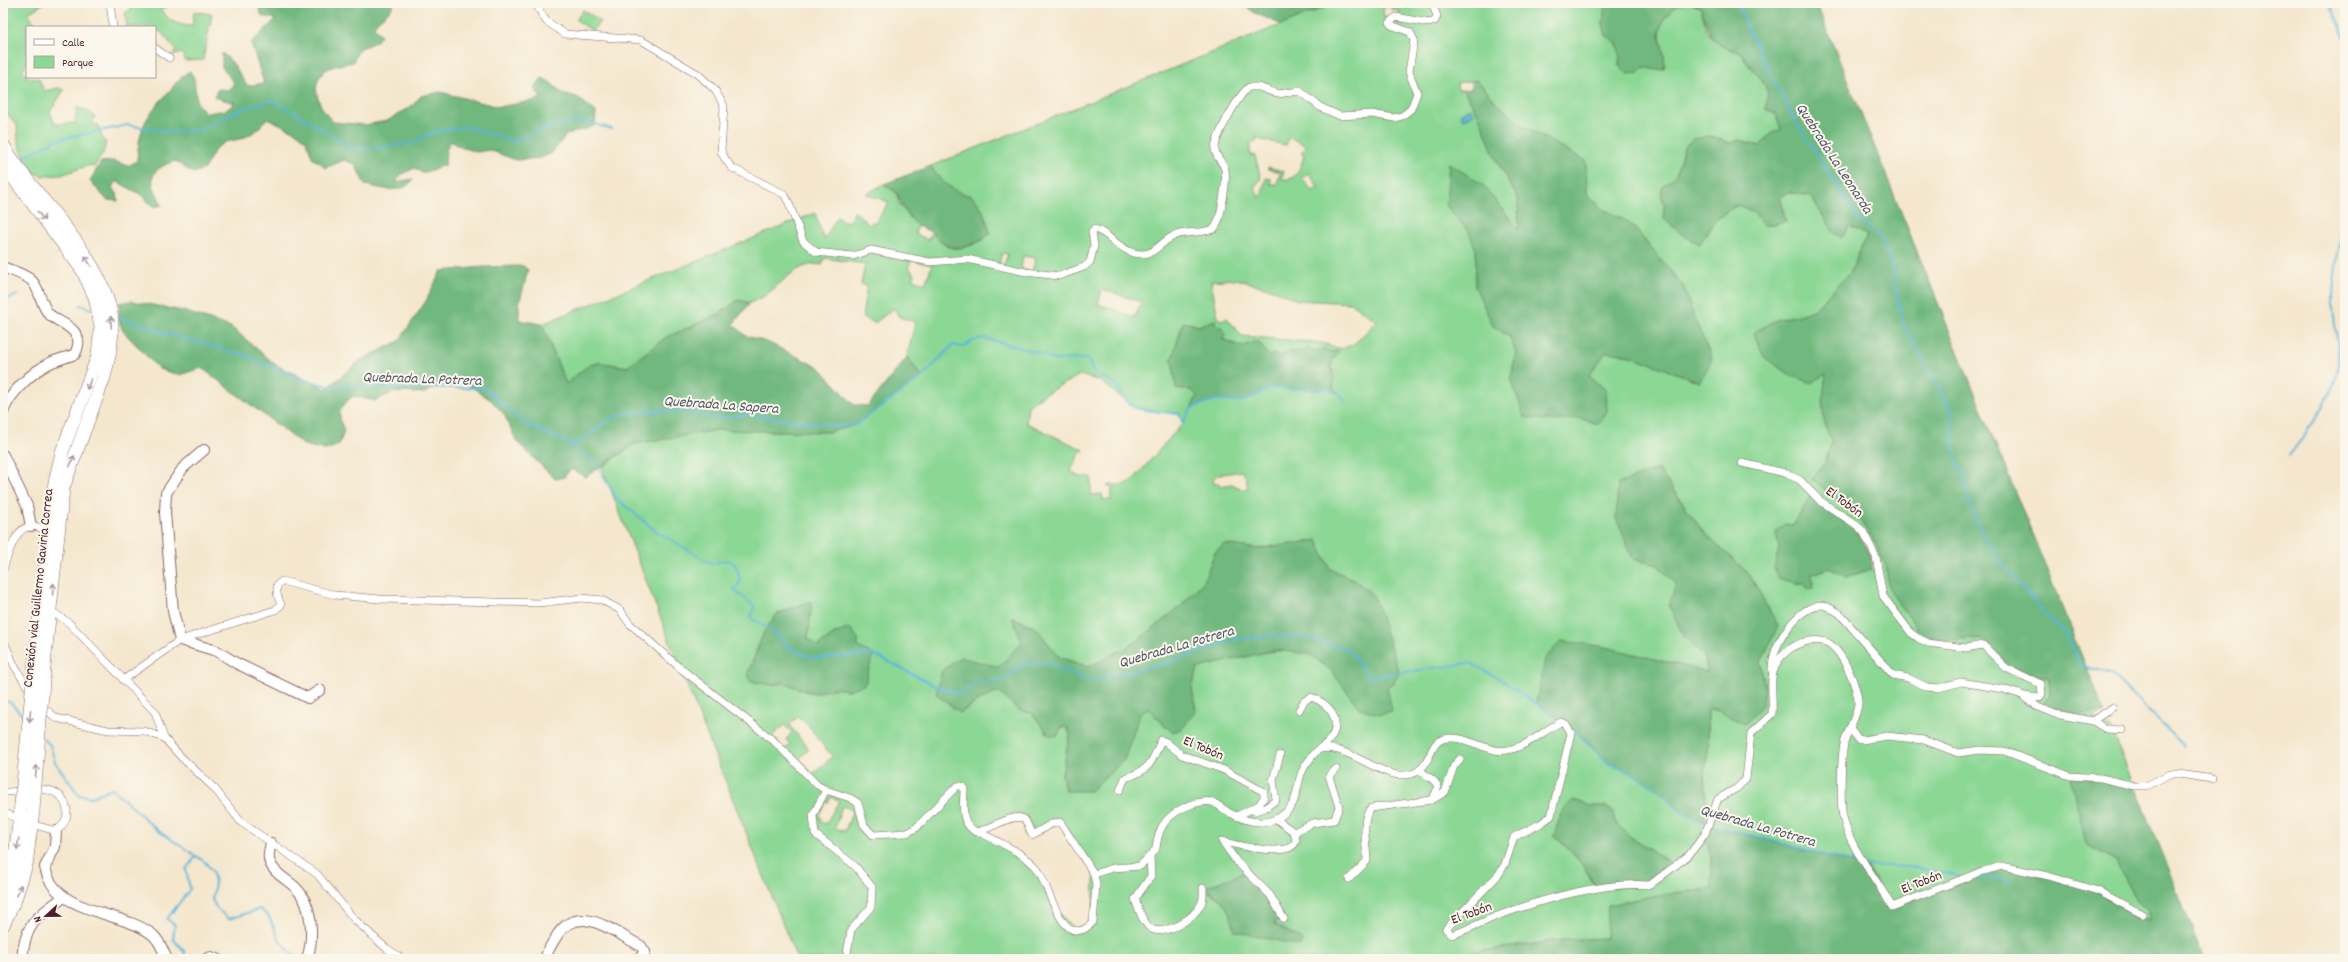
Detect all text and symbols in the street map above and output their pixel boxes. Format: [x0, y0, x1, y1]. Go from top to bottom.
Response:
legend [26, 26, 156, 78]
text: Calle [62, 35, 85, 52]
text: Parque [62, 55, 93, 72]
water label: Quebrada La Leonarda [1789, 99, 1878, 220]
one-way arrow [37, 210, 45, 221]
one-way arrow [84, 255, 92, 267]
one-way arrow [108, 316, 115, 329]
water label: Quebrada La Potrera [362, 367, 483, 393]
one-way arrow [84, 377, 92, 389]
water label: Quebrada La Sapera [663, 391, 780, 421]
one-way arrow [68, 455, 76, 467]
street label: El Tobón [1821, 482, 1867, 523]
street label: Conexión vial Guillermo Gaviria Correa [19, 488, 59, 688]
one-way arrow [49, 583, 57, 596]
water label: Quebrada La Potrera [1116, 621, 1238, 675]
one-way arrow [26, 709, 33, 722]
street label: El Tobón [1180, 731, 1227, 766]
one-way arrow [32, 765, 39, 778]
water label: Quebrada La Potrera [1697, 800, 1819, 854]
one-way arrow [14, 837, 22, 850]
street label: El Tobón [1898, 866, 1945, 900]
one-way arrow [15, 884, 23, 896]
north arrow [26, 896, 66, 936]
street label: El Tobón [1448, 897, 1495, 930]
text: N [30, 913, 47, 925]

